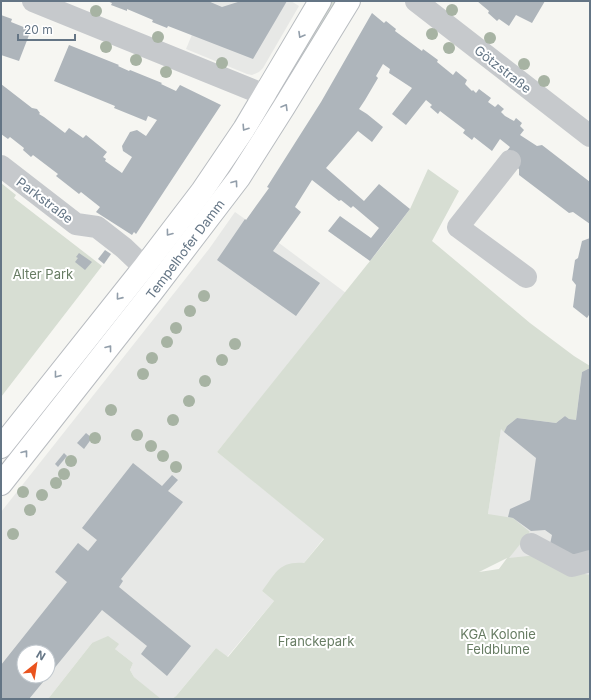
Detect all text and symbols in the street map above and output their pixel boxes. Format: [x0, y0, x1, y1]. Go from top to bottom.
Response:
scale bar [18, 16, 75, 42]
text: 20 m [24, 22, 53, 37]
one-way arrow [298, 31, 305, 38]
street label: Götzstraße [471, 42, 535, 96]
one-way arrow [280, 104, 287, 111]
one-way arrow [242, 124, 250, 131]
street label: Parkstraße [14, 174, 76, 226]
one-way arrow [230, 180, 238, 187]
street label: Tempelhofer Damm [142, 196, 228, 302]
one-way arrow [167, 229, 174, 236]
park label: Alter Park [13, 266, 73, 282]
one-way arrow [117, 292, 124, 299]
one-way arrow [104, 345, 111, 352]
one-way arrow [55, 370, 62, 377]
one-way arrow [21, 451, 28, 458]
park label: KGA Kolonie Feldblume [460, 626, 536, 657]
park label: Franckepark [278, 633, 354, 649]
north arrow [16, 644, 56, 684]
text: N [34, 647, 48, 663]

